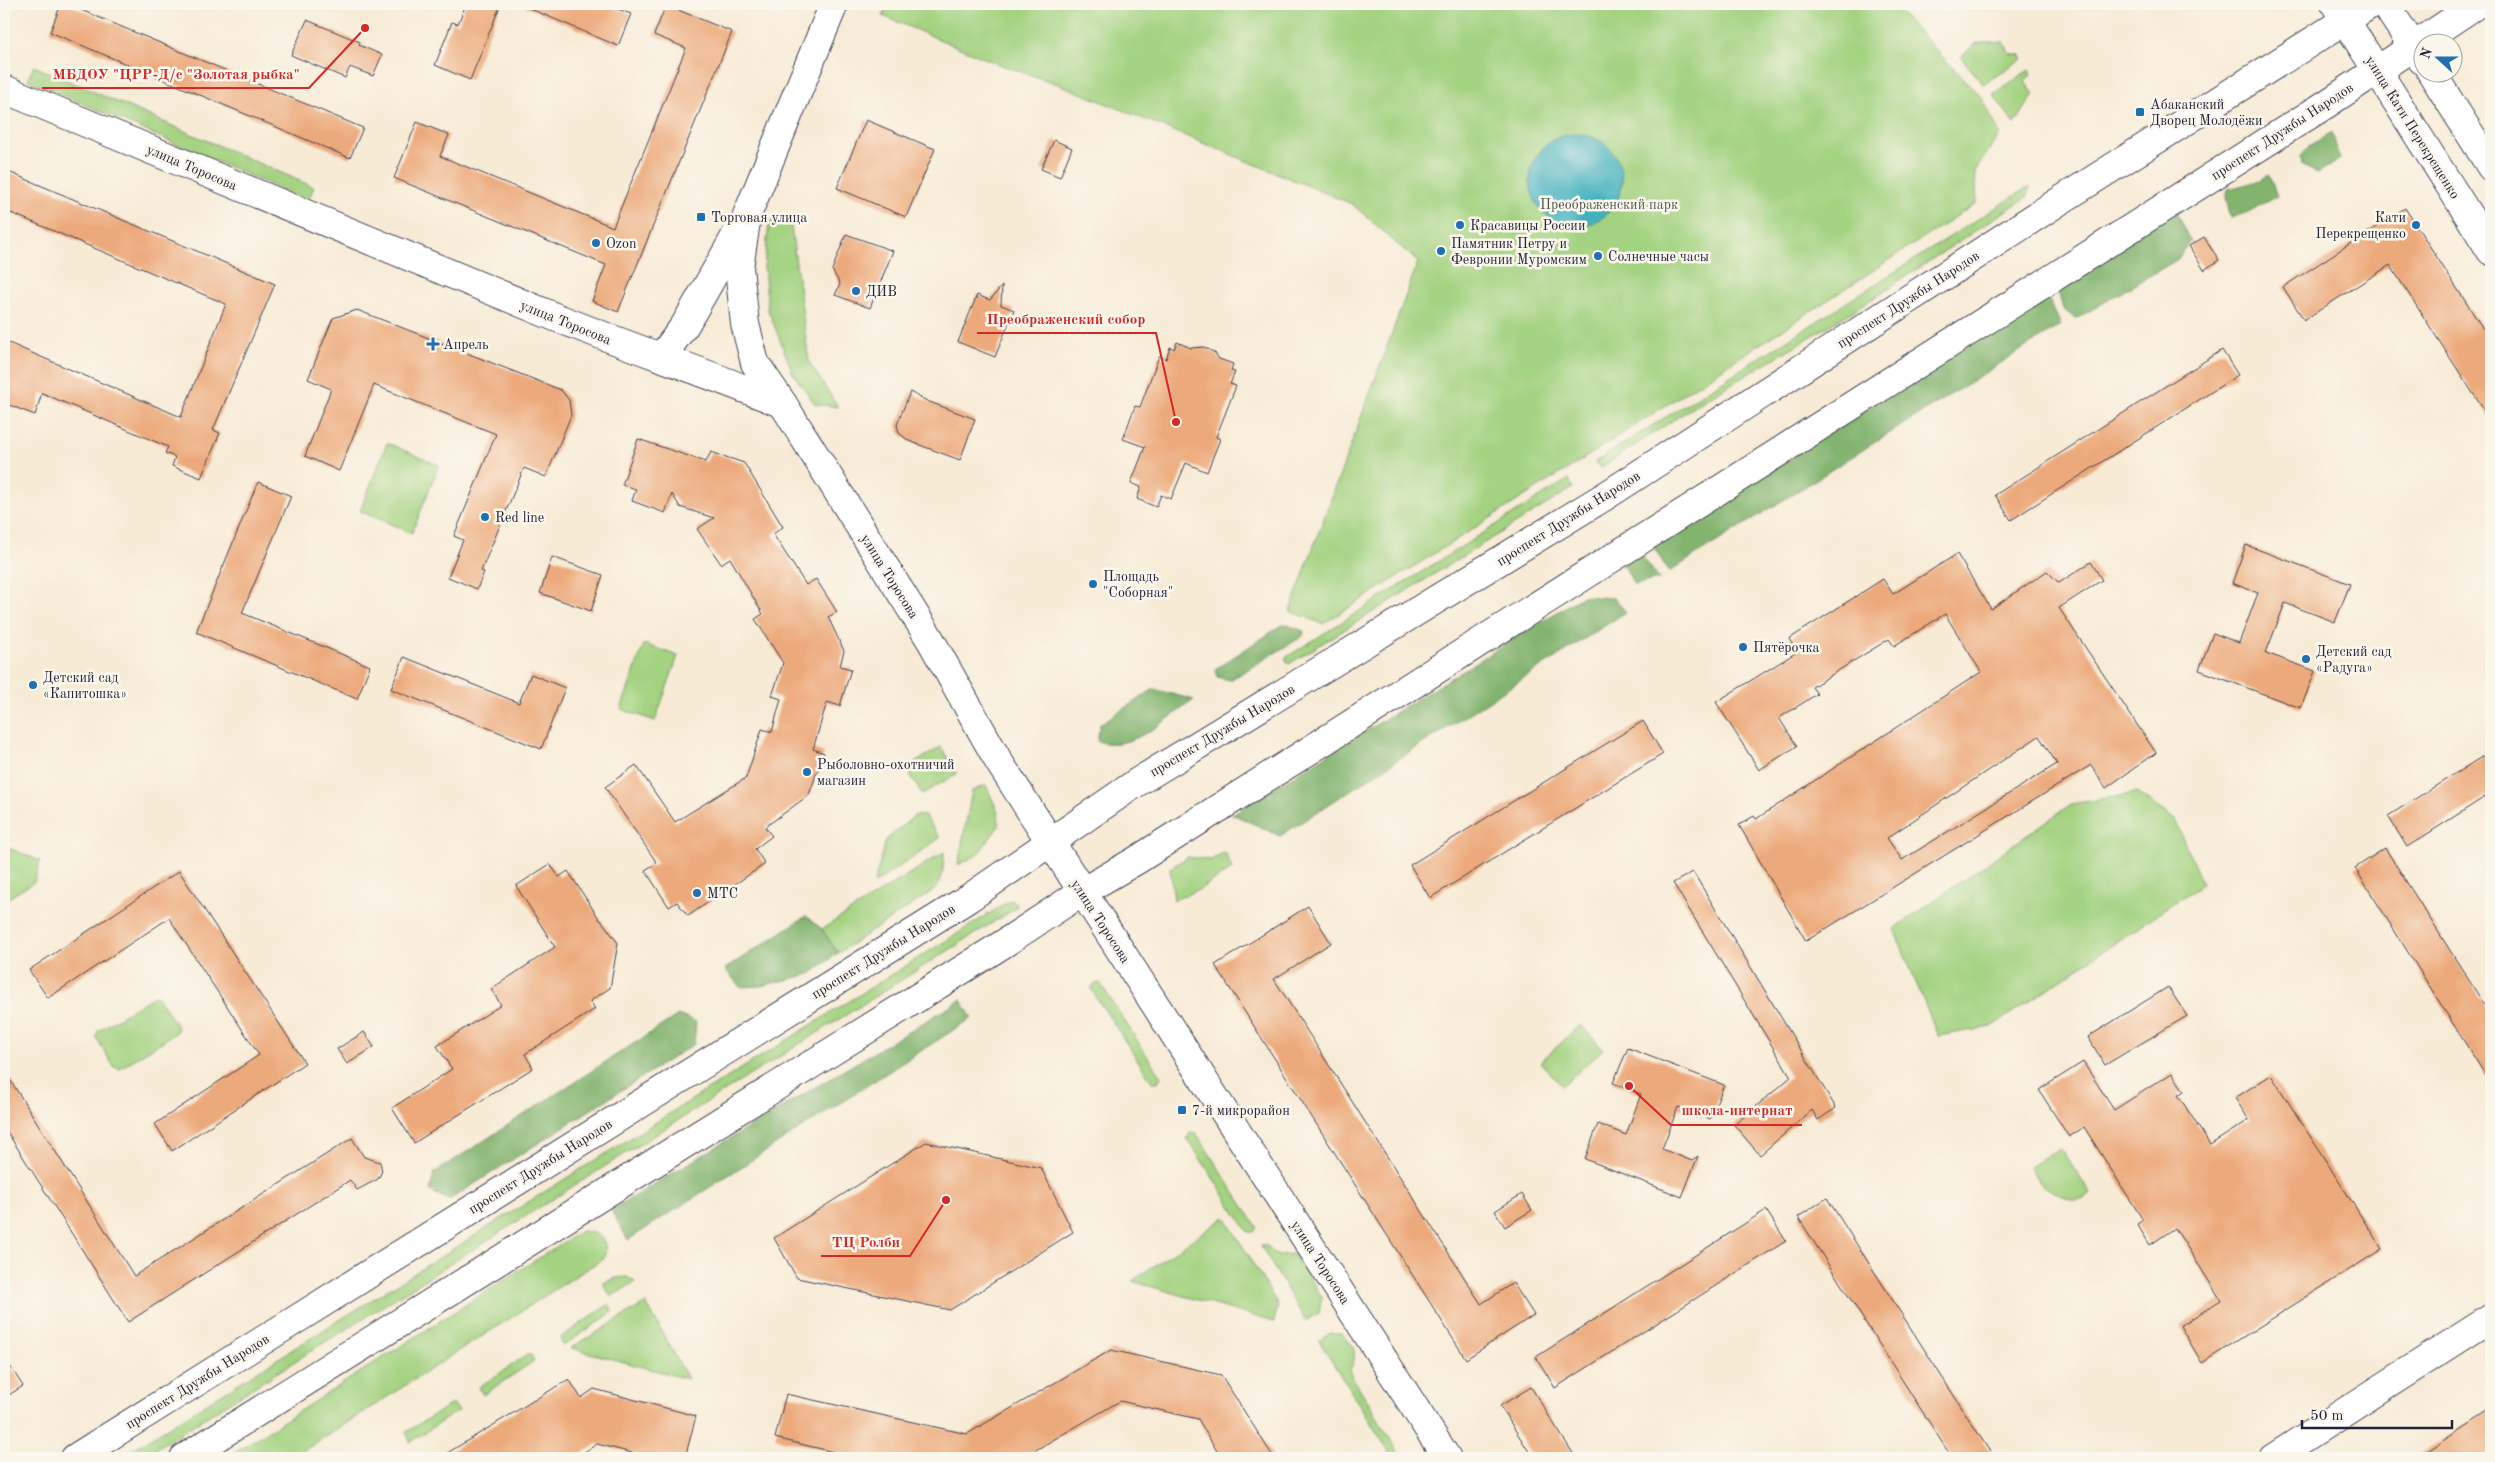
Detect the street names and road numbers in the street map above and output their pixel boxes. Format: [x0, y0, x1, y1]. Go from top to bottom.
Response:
street label: улица Кати Перекрещенко [2362, 54, 2462, 201]
street label: проспект Дружбы Народов [2209, 81, 2356, 183]
street label: улица Торосова [144, 143, 239, 193]
street label: проспект Дружбы Народов [1835, 249, 1982, 351]
street label: улица Торосова [518, 298, 613, 348]
street label: проспект Дружбы Народов [1494, 469, 1643, 569]
street label: улица Торосова [858, 532, 921, 621]
street label: проспект Дружбы Народов [1148, 682, 1298, 780]
street label: улица Торосова [1068, 877, 1132, 966]
street label: проспект Дружбы Народов [809, 902, 958, 1002]
street label: проспект Дружбы Народов [466, 1117, 615, 1217]
street label: улица Торосова [1288, 1218, 1352, 1307]
street label: проспект Дружбы Народов [123, 1332, 272, 1432]

